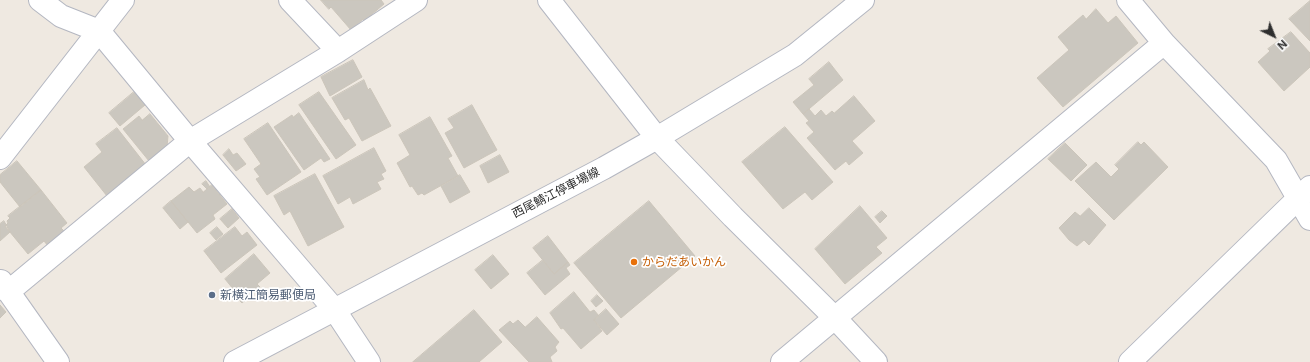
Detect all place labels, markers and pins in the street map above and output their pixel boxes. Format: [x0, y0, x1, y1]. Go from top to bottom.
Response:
place label: からだあいかん [642, 255, 726, 269]
marker: からだあいかん [629, 257, 639, 267]
place label: 新横江簡易郵便局 [220, 288, 316, 302]
marker: 新横江簡易郵便局 [207, 290, 217, 300]

